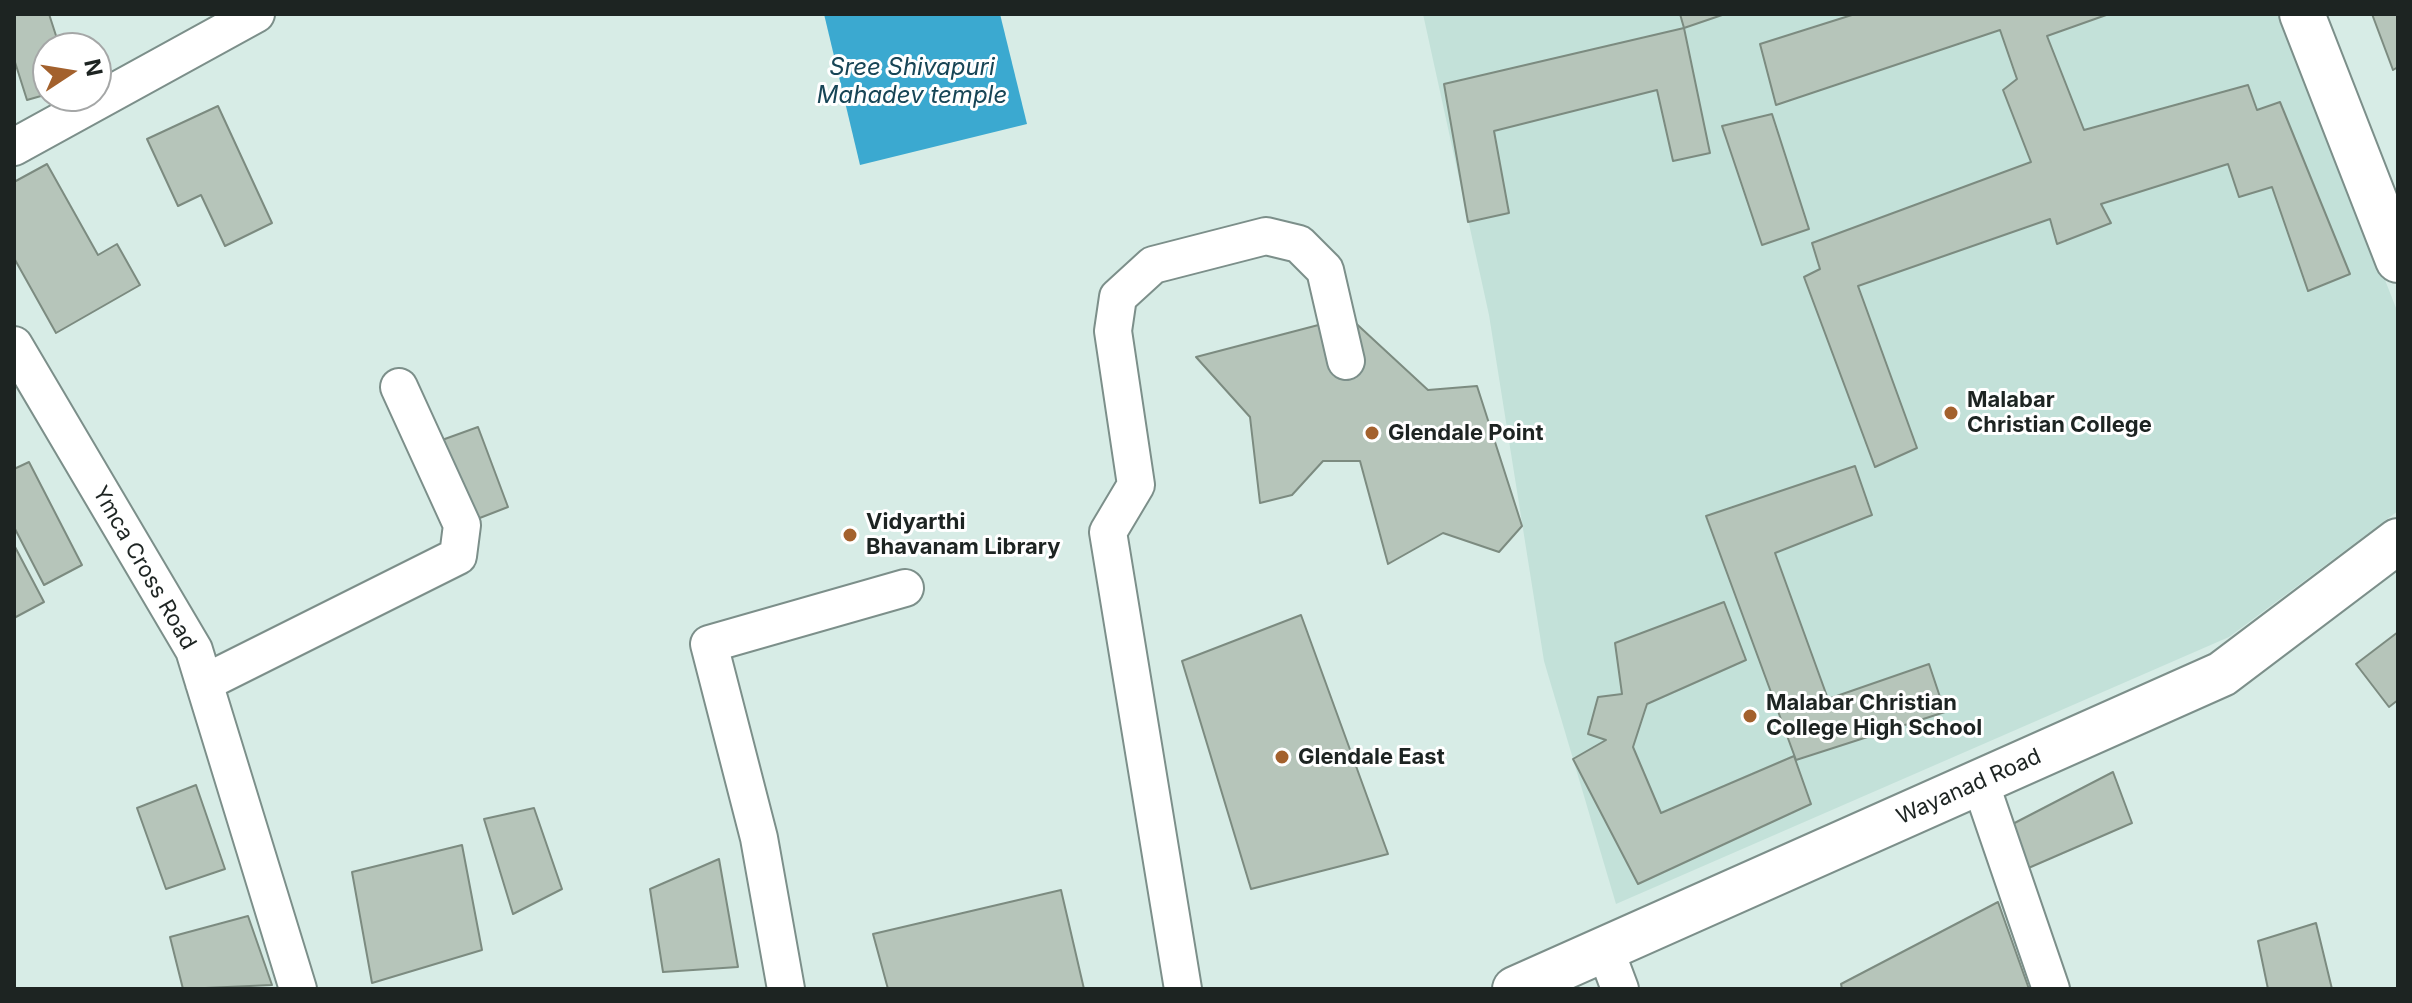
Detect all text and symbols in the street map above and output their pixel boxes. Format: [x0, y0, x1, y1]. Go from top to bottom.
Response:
north arrow [32, 32, 112, 112]
water label: Sree Shivapuri Mahadev temple [817, 54, 1007, 110]
text: N [79, 57, 108, 78]
place label: Malabar Christian College [1967, 387, 2152, 438]
marker: Malabar Christian College [1942, 404, 1960, 422]
place label: Glendale Point [1388, 420, 1543, 446]
marker: Glendale Point [1363, 424, 1381, 442]
street label: Ymca Cross Road [86, 482, 202, 654]
place label: Vidyarthi Bhavanam Library [866, 509, 1060, 560]
marker: Vidyarthi Bhavanam Library [841, 526, 859, 544]
place label: Malabar Christian College High School [1766, 690, 1982, 742]
marker: Malabar Christian College High School [1741, 707, 1759, 725]
street label: Wayanad Road [1893, 743, 2045, 831]
place label: Glendale East [1298, 744, 1445, 770]
marker: Glendale East [1273, 748, 1291, 766]

